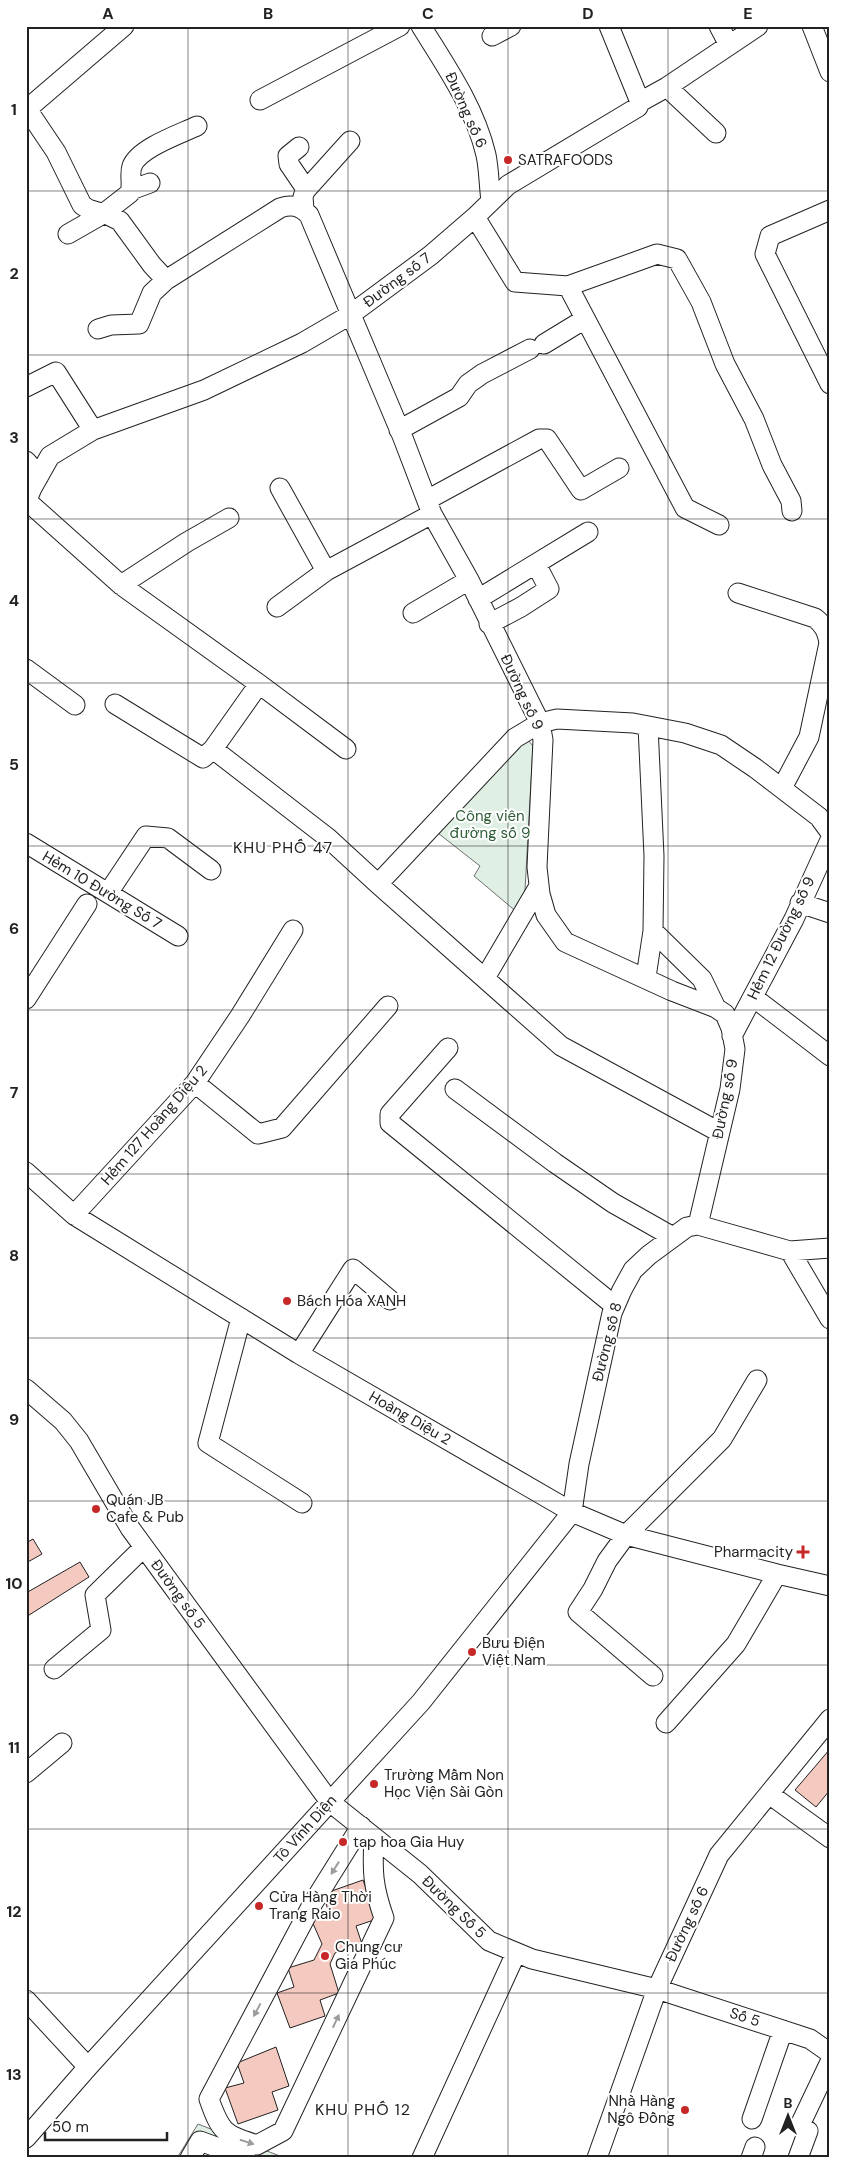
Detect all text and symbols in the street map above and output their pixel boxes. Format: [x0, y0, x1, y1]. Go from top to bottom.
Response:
text: A [102, 3, 114, 24]
text: B [263, 3, 273, 24]
text: C [422, 3, 434, 24]
text: D [582, 3, 594, 24]
text: E [743, 3, 753, 24]
street label: Đường số 6 [440, 69, 492, 151]
text: 1 [11, 99, 17, 120]
place label: SATRAFOODS [518, 150, 613, 170]
marker: SATRAFOODS [502, 154, 514, 166]
street label: Đường số 7 [359, 248, 435, 312]
text: 2 [9, 263, 19, 284]
text: 3 [9, 427, 19, 448]
text: 4 [9, 590, 19, 611]
street label: Đường số 9 [496, 651, 548, 733]
text: 5 [9, 754, 19, 775]
park label: Công viên đường số 9 [450, 806, 530, 843]
district label: KHU PHỐ 47 [233, 837, 333, 858]
street label: Hẻm 10 Đường Số 7 [39, 846, 165, 934]
street label: Hẻm 12 Đường số 9 [743, 873, 819, 1003]
text: 6 [9, 918, 19, 939]
street label: Đường số 9 [707, 1057, 743, 1141]
street label: Hẻm 127 Hoàng Diệu 2 [96, 1061, 212, 1189]
text: 7 [10, 1082, 19, 1103]
text: 8 [9, 1245, 19, 1266]
place label: Bách Hóa XANH [297, 1291, 406, 1311]
marker: Bách Hóa XANH [281, 1295, 293, 1307]
street label: Đường số 8 [587, 1300, 627, 1384]
street label: Hoàng Diệu 2 [365, 1386, 455, 1450]
text: 9 [9, 1409, 19, 1430]
place label: Quán JB Cafe & Pub [106, 1490, 184, 1527]
marker: Quán JB Cafe & Pub [90, 1503, 102, 1515]
place label: Pharmacity [714, 1542, 794, 1562]
marker: Pharmacity [797, 1546, 809, 1558]
street label: Đường số 5 [146, 1555, 210, 1633]
text: 10 [5, 1573, 23, 1594]
place label: Bưu Điện Việt Nam [482, 1633, 546, 1670]
marker: Bưu Điện Việt Nam [466, 1646, 478, 1658]
text: 11 [8, 1737, 20, 1758]
place label: Trường Mầm Non Học Viện Sài Gòn [384, 1765, 504, 1802]
marker: Trường Mầm Non Học Viện Sài Gòn [368, 1778, 380, 1790]
street label: Tô Vĩnh Diện [269, 1791, 341, 1867]
place label: tap hoa Gia Huy [353, 1832, 465, 1852]
marker: tap hoa Gia Huy [337, 1836, 349, 1848]
one-way arrow [331, 1861, 340, 1874]
street label: Đường Số 5 [417, 1871, 491, 1943]
street label: Đường số 6 [661, 1883, 713, 1965]
place label: Cửa Hàng Thời Trang Raio [269, 1887, 372, 1924]
marker: Cửa Hàng Thời Trang Raio [253, 1900, 265, 1912]
text: 12 [6, 1901, 22, 1922]
place label: Chung cư Gia Phúc [335, 1937, 403, 1974]
marker: Chung cư Gia Phúc [319, 1950, 331, 1962]
one-way arrow [253, 2002, 261, 2017]
street label: Số 5 [727, 2003, 763, 2031]
one-way arrow [332, 2014, 340, 2028]
text: 13 [6, 2064, 22, 2085]
place label: Nhà Hàng Ngô Đồng [607, 2091, 675, 2128]
north arrow [764, 2092, 814, 2142]
text: B [784, 2094, 793, 2112]
district label: KHU PHỐ 12 [315, 2099, 411, 2120]
marker: Nhà Hàng Ngô Đồng [679, 2104, 691, 2116]
scale bar [45, 2109, 168, 2141]
text: 50 m [52, 2117, 89, 2137]
one-way arrow [240, 2138, 255, 2146]

